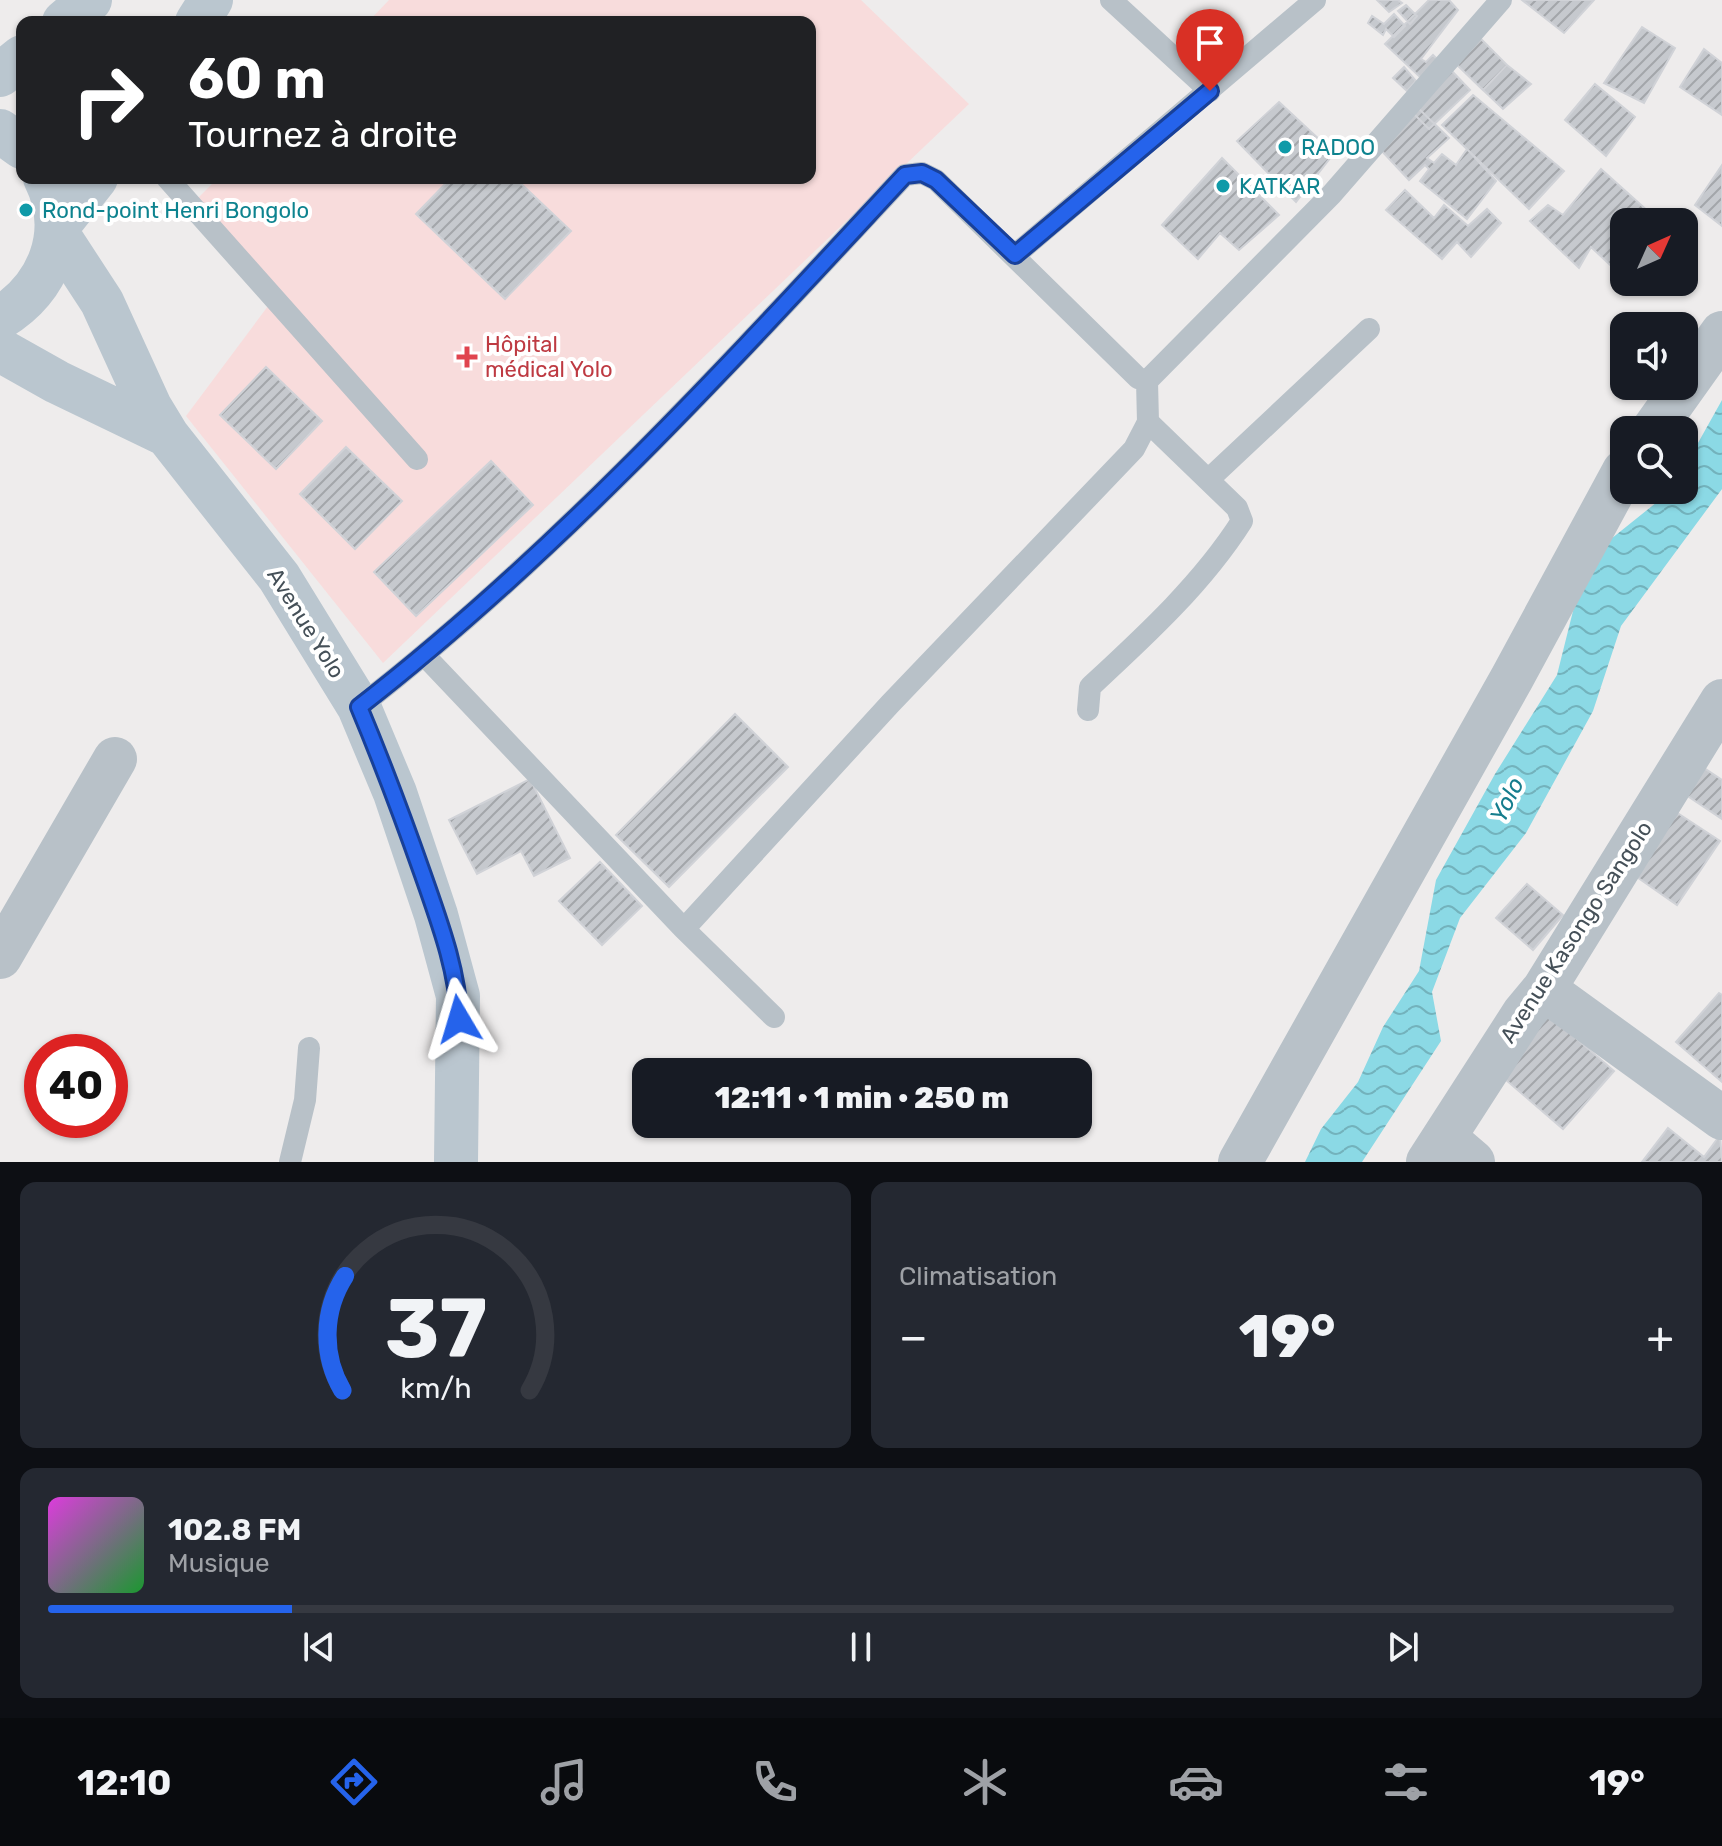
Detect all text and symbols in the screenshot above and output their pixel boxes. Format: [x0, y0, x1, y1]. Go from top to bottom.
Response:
pin [1176, 9, 1244, 91]
icon: arrive [1188, 21, 1232, 65]
text: 60 m [188, 46, 326, 112]
icon: right [56, 48, 160, 152]
text: Tournez à droite [188, 113, 458, 156]
place label: RADOO [1301, 134, 1375, 161]
marker: RADOO [1276, 138, 1294, 156]
place label: KATKAR [1239, 173, 1320, 200]
marker: KATKAR [1214, 177, 1232, 195]
place label: Rond-point Henri Bongolo [42, 197, 309, 224]
marker: Rond-point Henri Bongolo [17, 201, 35, 219]
north arrow [1610, 208, 1698, 296]
map controls [1610, 208, 1698, 504]
button: sound [1610, 312, 1698, 400]
place label: Hôpital médical Yolo [485, 331, 613, 383]
marker: Hôpital médical Yolo [456, 346, 478, 368]
button: search [1610, 416, 1698, 504]
street label: Avenue Yolo [261, 563, 351, 683]
water label: Yolo [1484, 773, 1530, 827]
street label: Avenue Kasongo Sangolo [1494, 816, 1658, 1048]
position arrow [417, 977, 501, 1061]
speed limit sign: 40 [24, 1034, 128, 1138]
text: 12:11 · 1 min · 250 m [715, 1080, 1009, 1116]
text: Climatisation [899, 1261, 1057, 1292]
text: 37 [384, 1279, 487, 1378]
text: 19° [1239, 1301, 1335, 1372]
text: − [899, 1311, 928, 1363]
text: + [1647, 1311, 1674, 1363]
text: km/h [400, 1371, 471, 1405]
text: 102.8 FM [168, 1512, 301, 1548]
text: Musique [168, 1548, 270, 1579]
icon: previous [297, 1625, 341, 1669]
icon: pause [839, 1625, 883, 1669]
icon: next [1381, 1625, 1425, 1669]
icon: directions [326, 1754, 382, 1810]
icon: music [536, 1754, 592, 1810]
icon: phone [747, 1754, 803, 1810]
icon: climate [957, 1754, 1013, 1810]
icon: car [1168, 1754, 1224, 1810]
icon: filters [1378, 1754, 1434, 1810]
text: 12:10 [77, 1761, 171, 1804]
text: 19° [1589, 1761, 1645, 1804]

